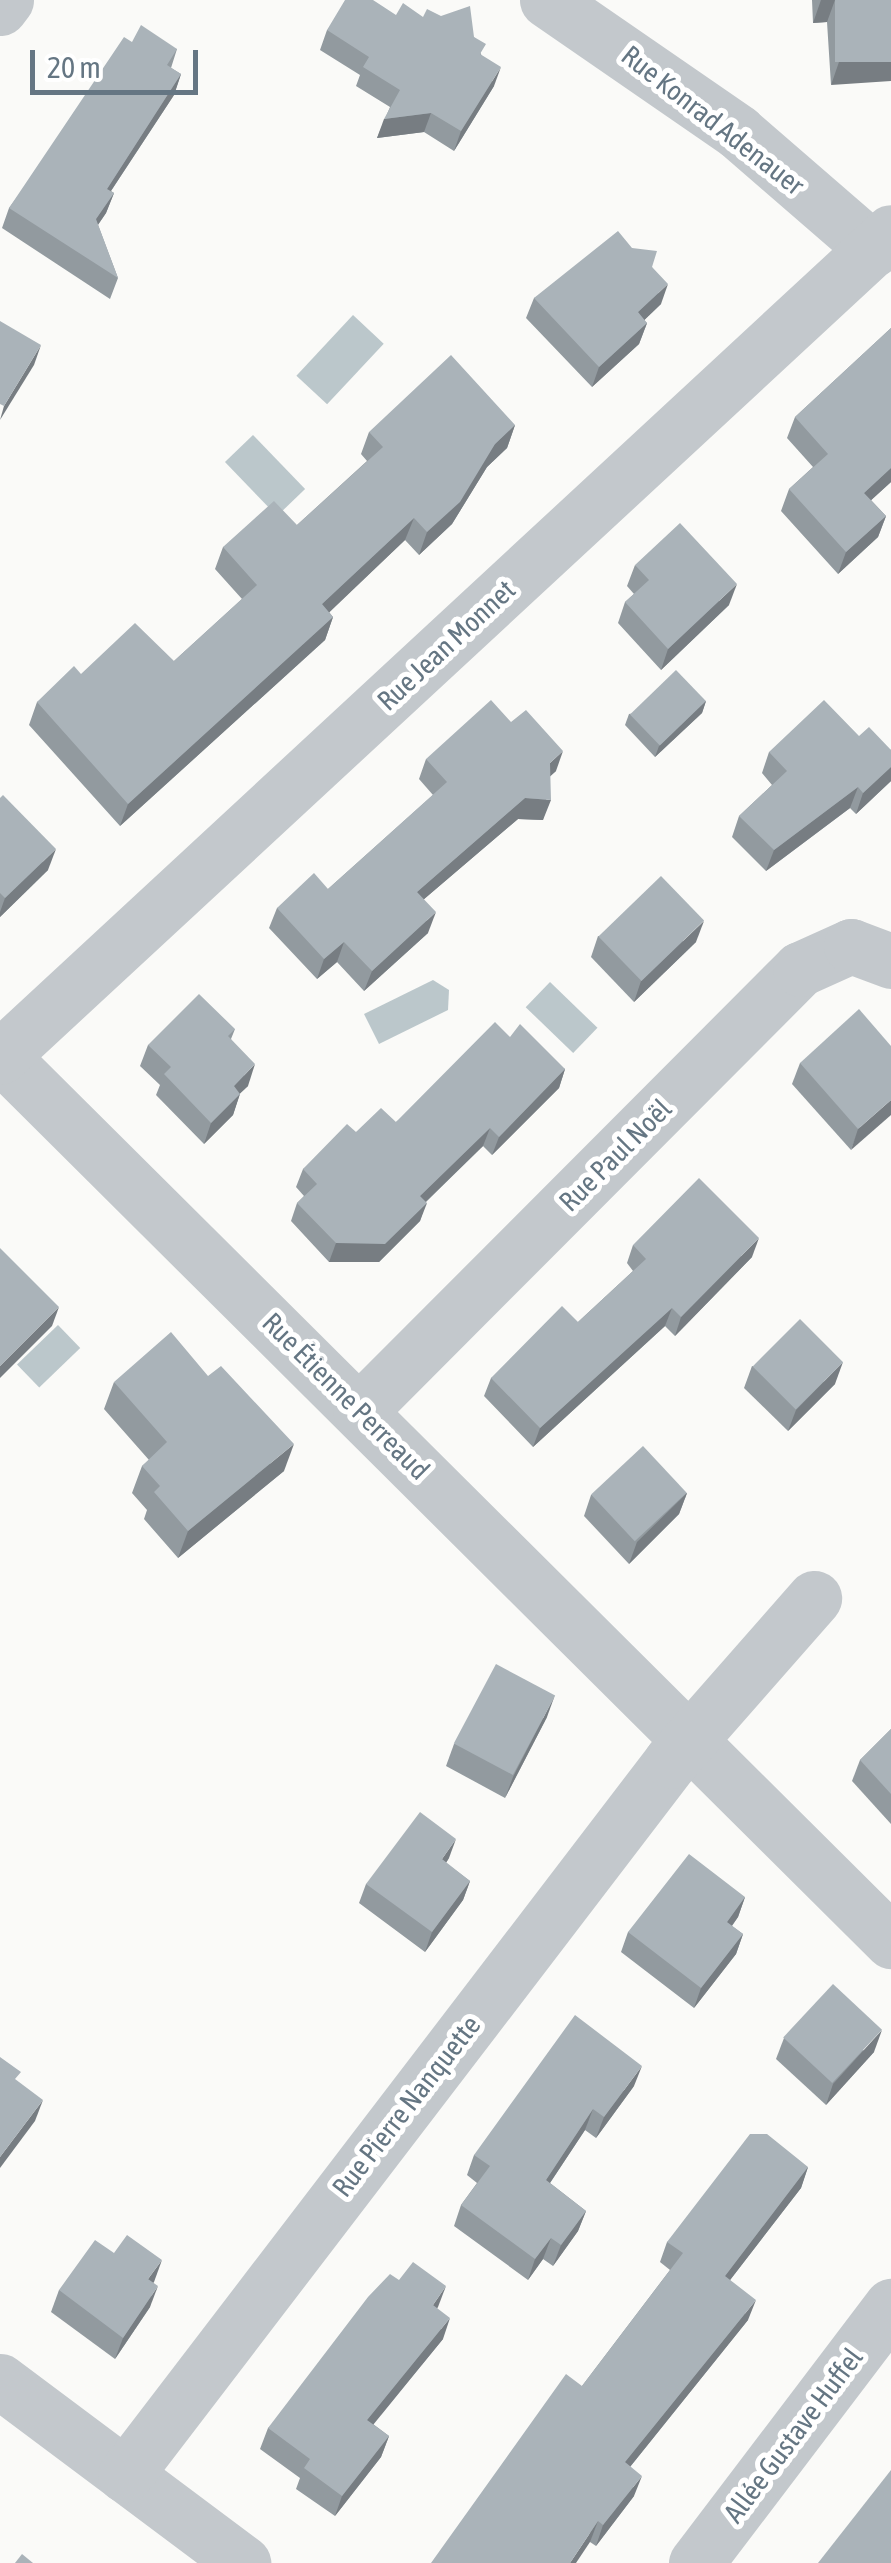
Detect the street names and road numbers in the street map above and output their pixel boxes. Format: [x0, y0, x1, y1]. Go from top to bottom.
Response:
street label: Rue Konrad Adenauer [615, 38, 811, 202]
street label: Rue Jean Monnet [370, 573, 522, 717]
street label: Rue Paul Noël [552, 1092, 678, 1218]
street label: Rue Étienne Perreaud [256, 1306, 436, 1486]
street label: Rue Pierre Nanquette [325, 2009, 487, 2203]
street label: Allée Gustave Huffel [717, 2341, 869, 2529]

